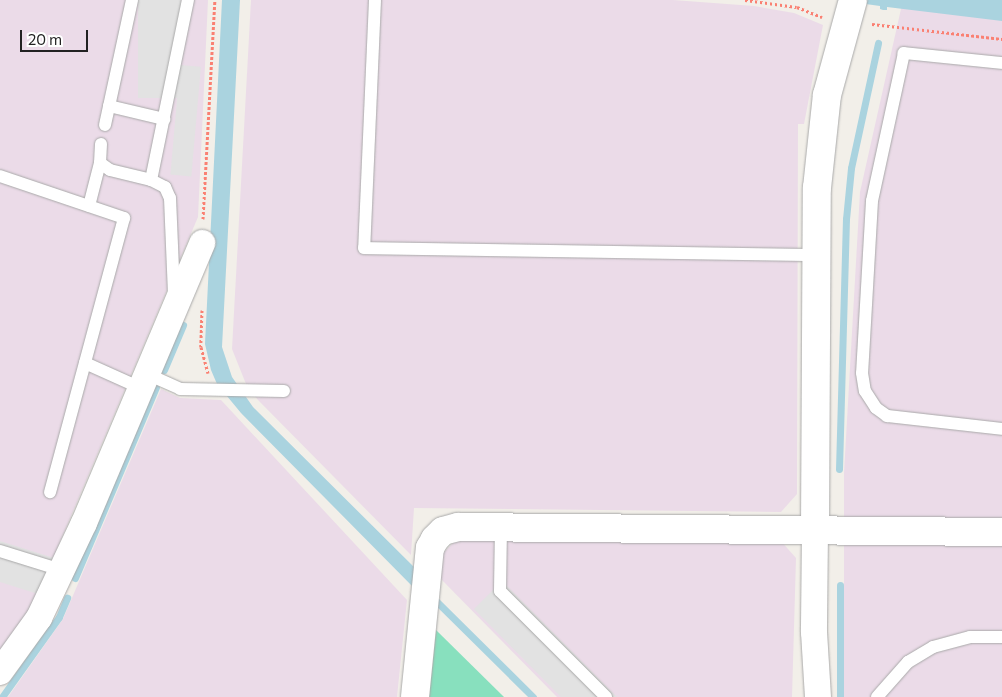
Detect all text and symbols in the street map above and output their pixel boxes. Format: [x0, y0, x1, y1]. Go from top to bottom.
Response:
scale bar [22, 20, 90, 52]
text: 20 m [28, 30, 62, 48]

